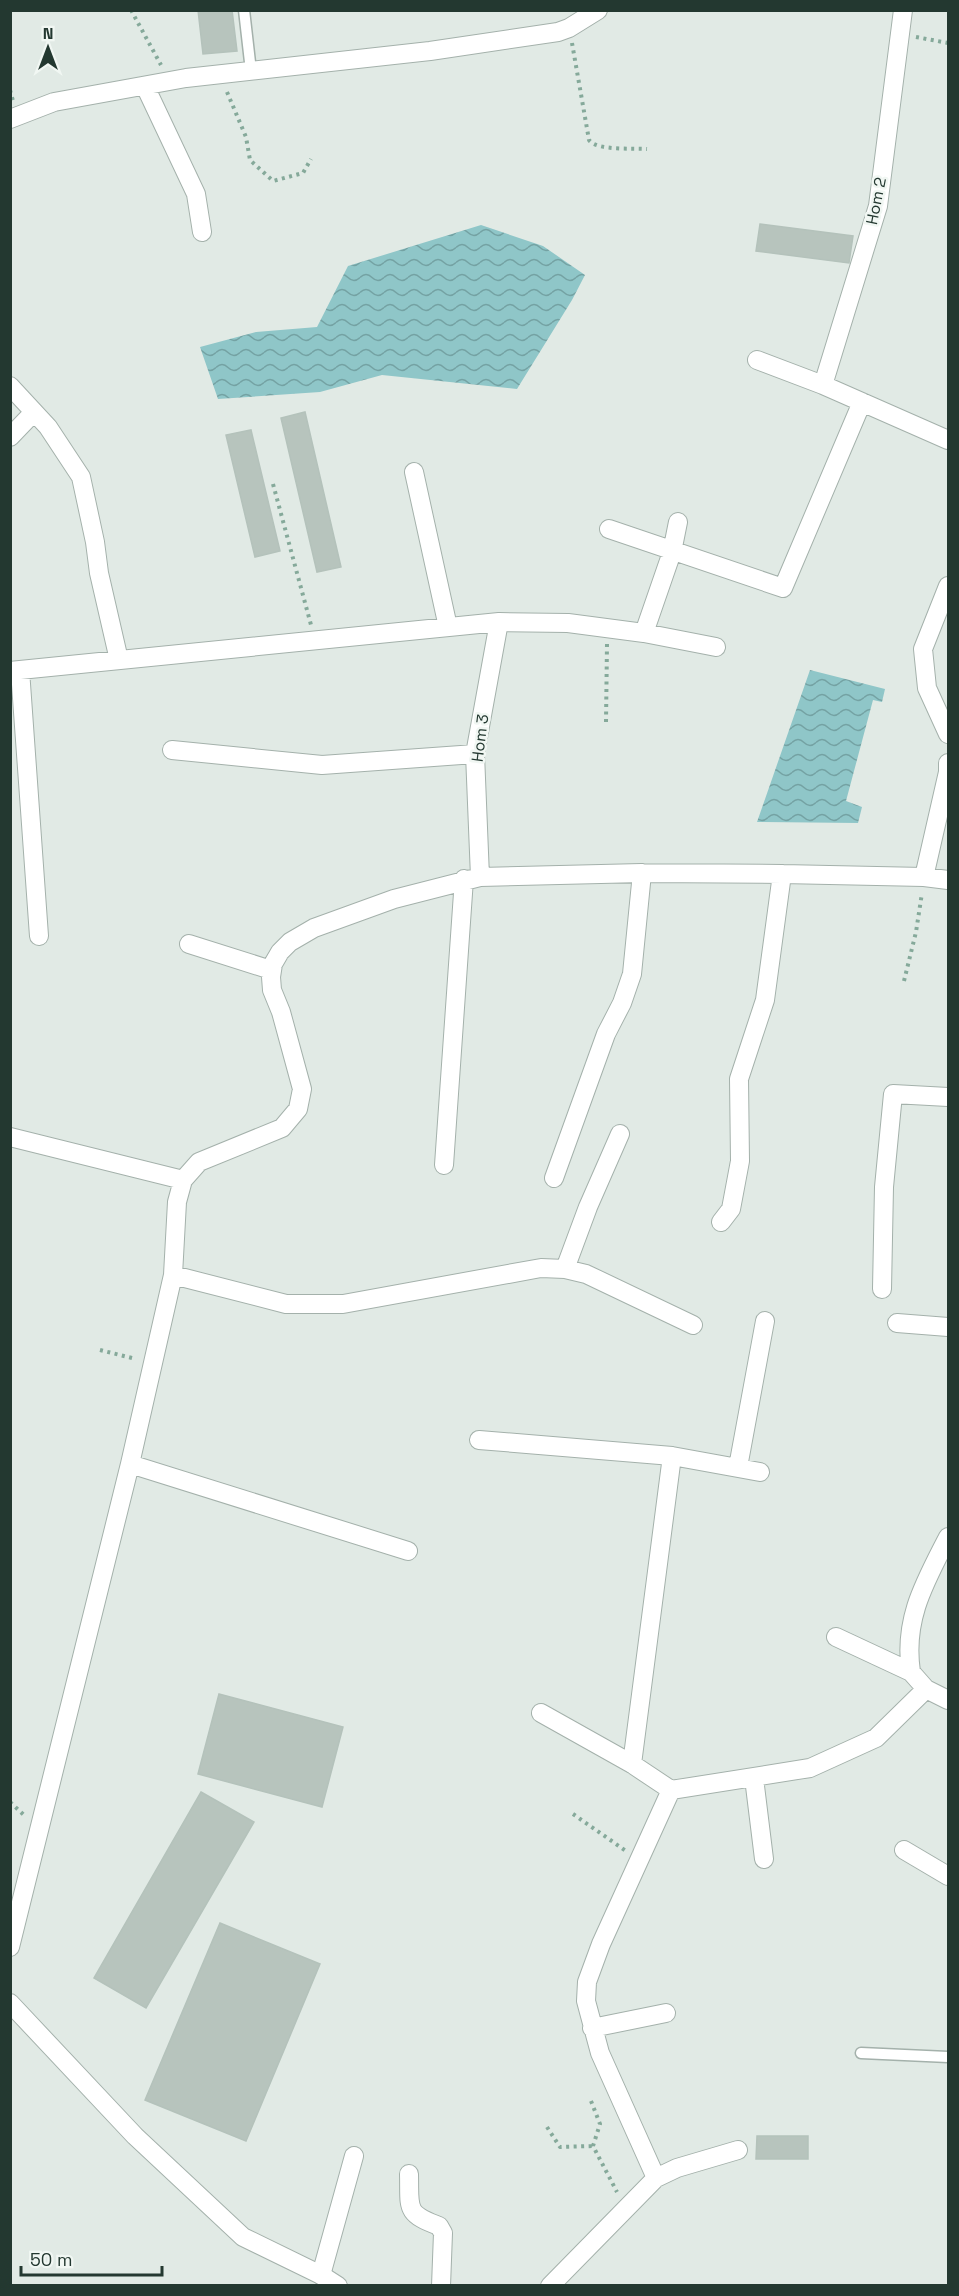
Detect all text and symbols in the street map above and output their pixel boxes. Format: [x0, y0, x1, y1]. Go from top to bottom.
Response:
north arrow [18, 18, 78, 78]
text: N [43, 23, 53, 44]
street label: Hom 2 [861, 175, 891, 227]
street label: Hom 3 [467, 713, 493, 763]
scale bar [21, 2239, 162, 2277]
text: 50 m [30, 2248, 72, 2271]

